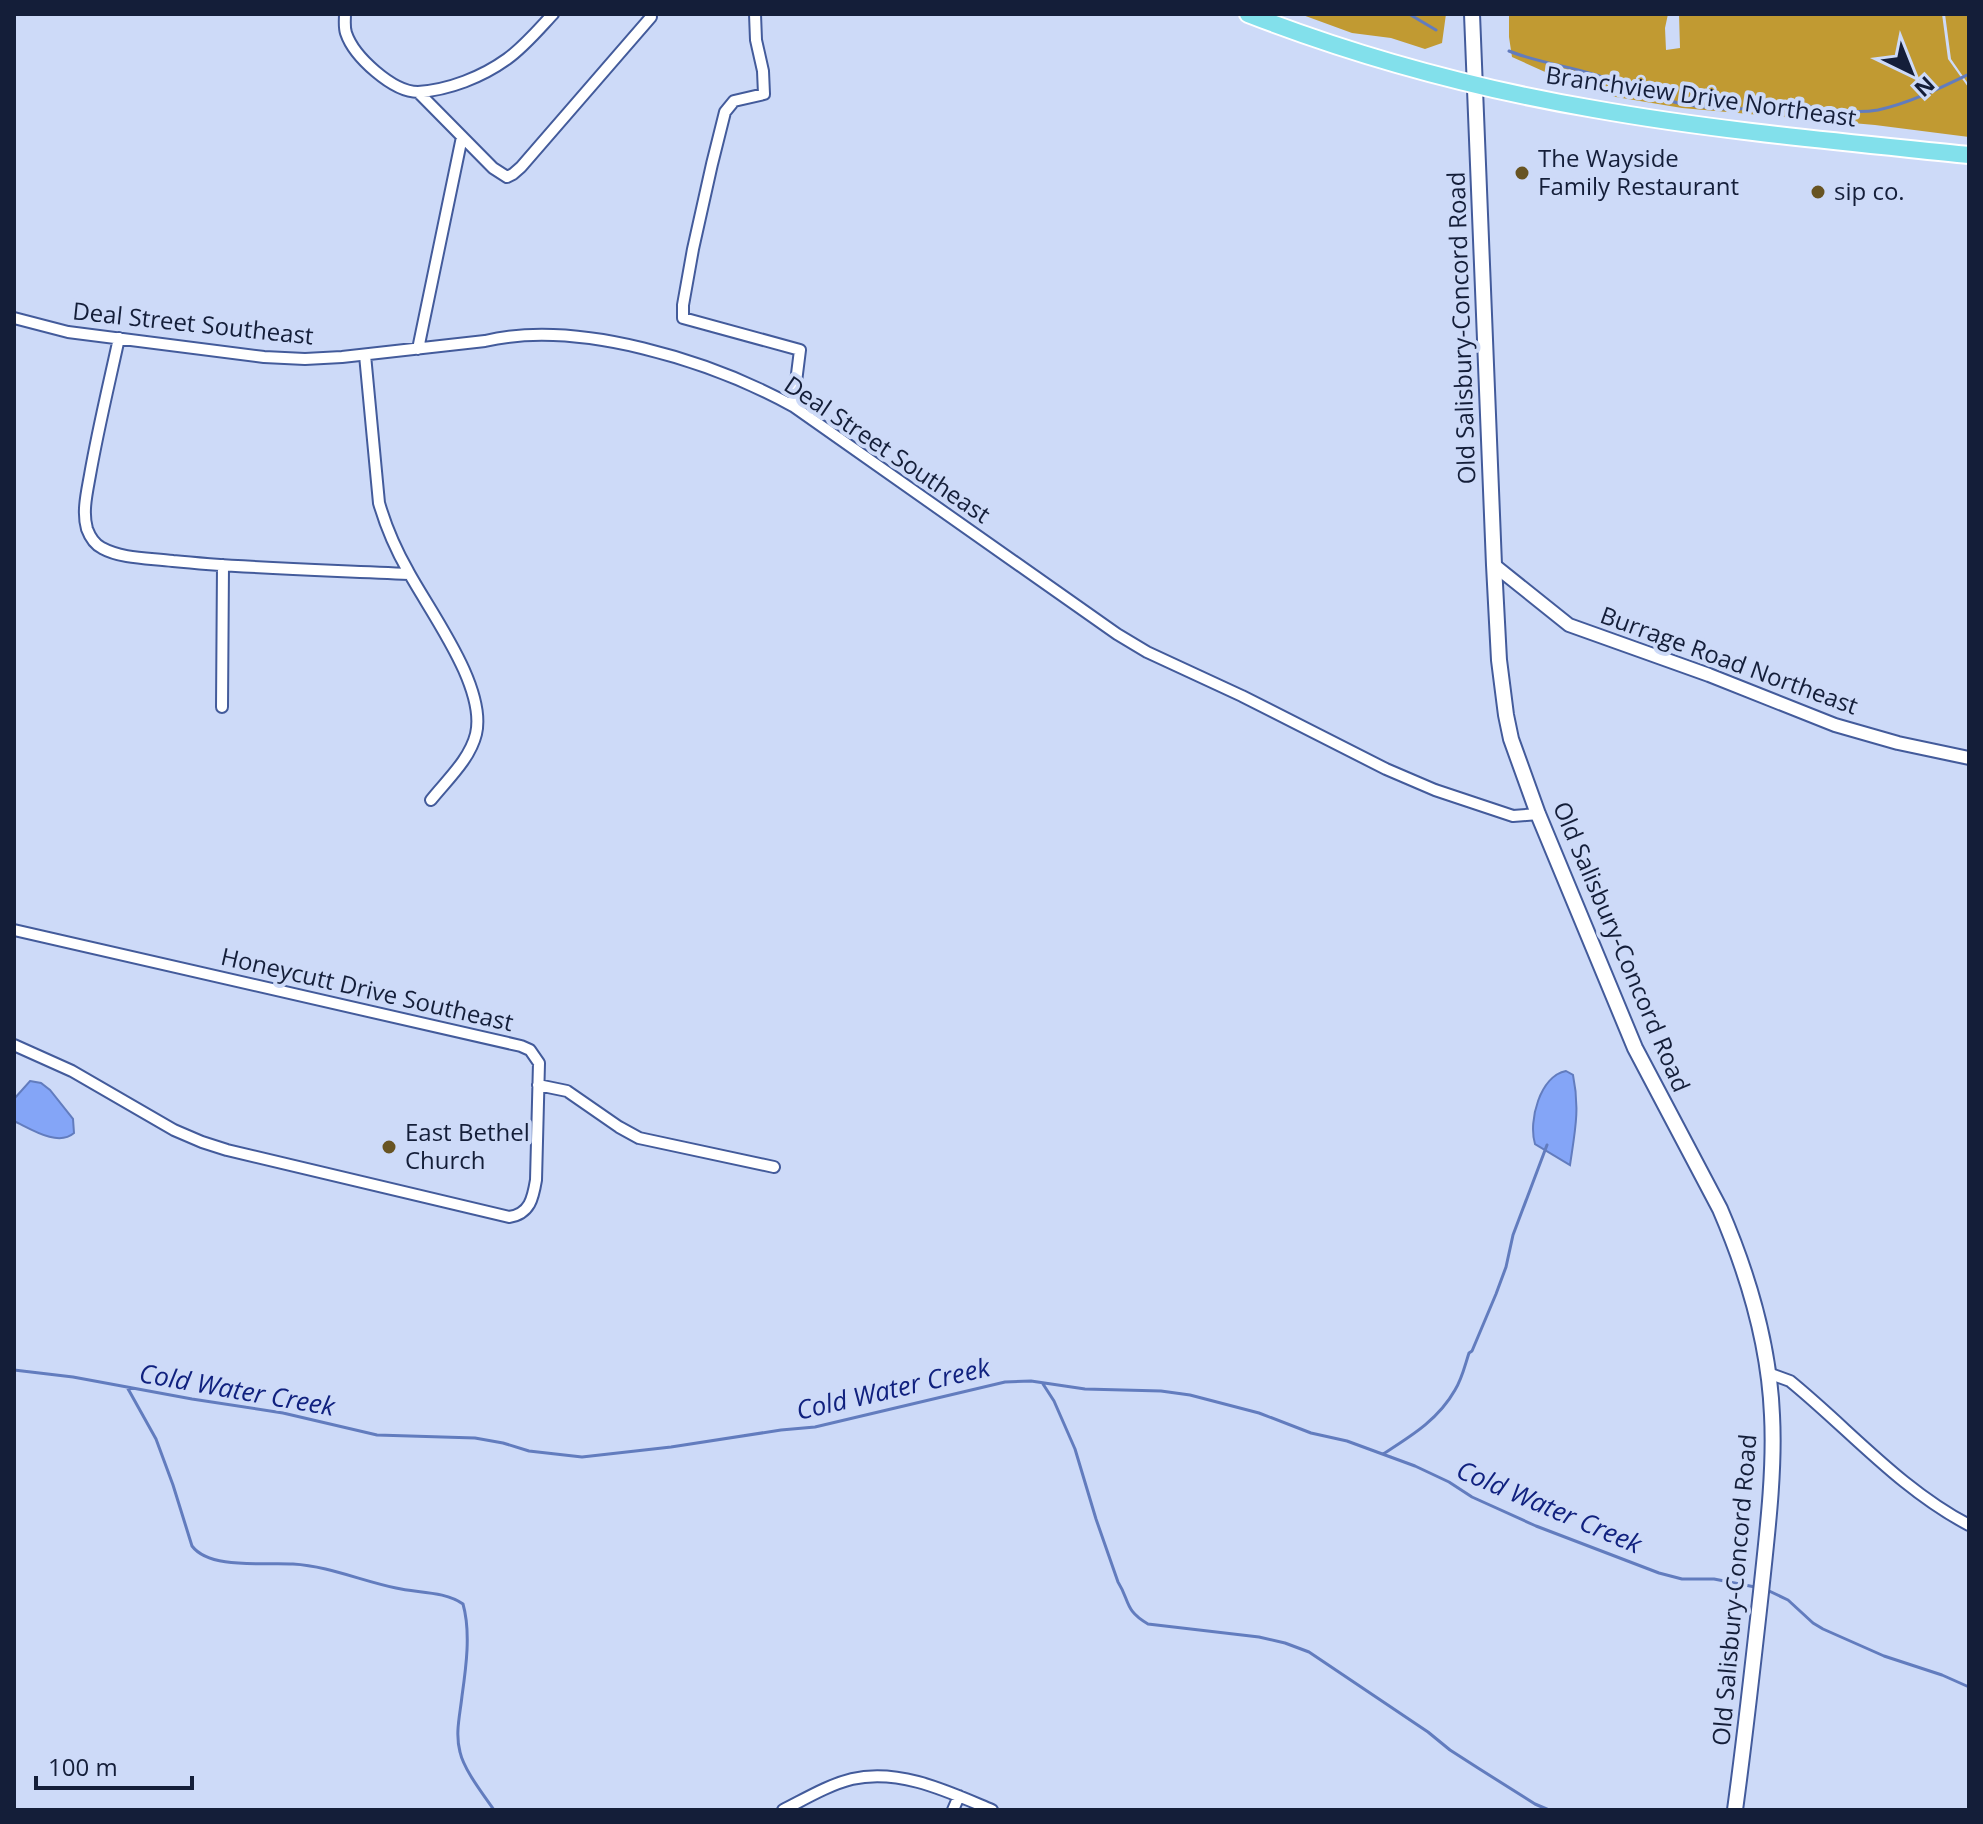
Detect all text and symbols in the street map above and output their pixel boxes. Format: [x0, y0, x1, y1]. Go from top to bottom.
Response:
north arrow [1871, 32, 1951, 112]
street label: Branchview Drive Northeast [1544, 57, 1859, 134]
text: N [1909, 70, 1942, 104]
place label: The Wayside Family Restaurant [1538, 141, 1739, 202]
marker: The Wayside Family Restaurant [1513, 164, 1531, 182]
street label: Old Salisbury-Concord Road [1439, 171, 1482, 485]
place label: sip co. [1834, 174, 1905, 207]
marker: sip co. [1809, 183, 1827, 201]
street label: Deal Street Southeast [71, 293, 315, 352]
street label: Deal Street Southeast [778, 367, 997, 530]
street label: Burrage Road Northeast [1596, 598, 1863, 722]
street label: Old Salisbury-Concord Road [1546, 796, 1699, 1097]
street label: Honeycutt Drive Southeast [218, 939, 517, 1038]
place label: East Bethel Church [405, 1115, 530, 1176]
marker: East Bethel Church [380, 1138, 398, 1156]
water label: Cold Water Creek [792, 1348, 994, 1428]
water label: Cold Water Creek [137, 1354, 339, 1424]
street label: Old Salisbury-Concord Road [1703, 1433, 1764, 1747]
water label: Cold Water Creek [1451, 1451, 1649, 1562]
scale bar [36, 1740, 192, 1790]
text: 100 m [48, 1750, 118, 1783]

